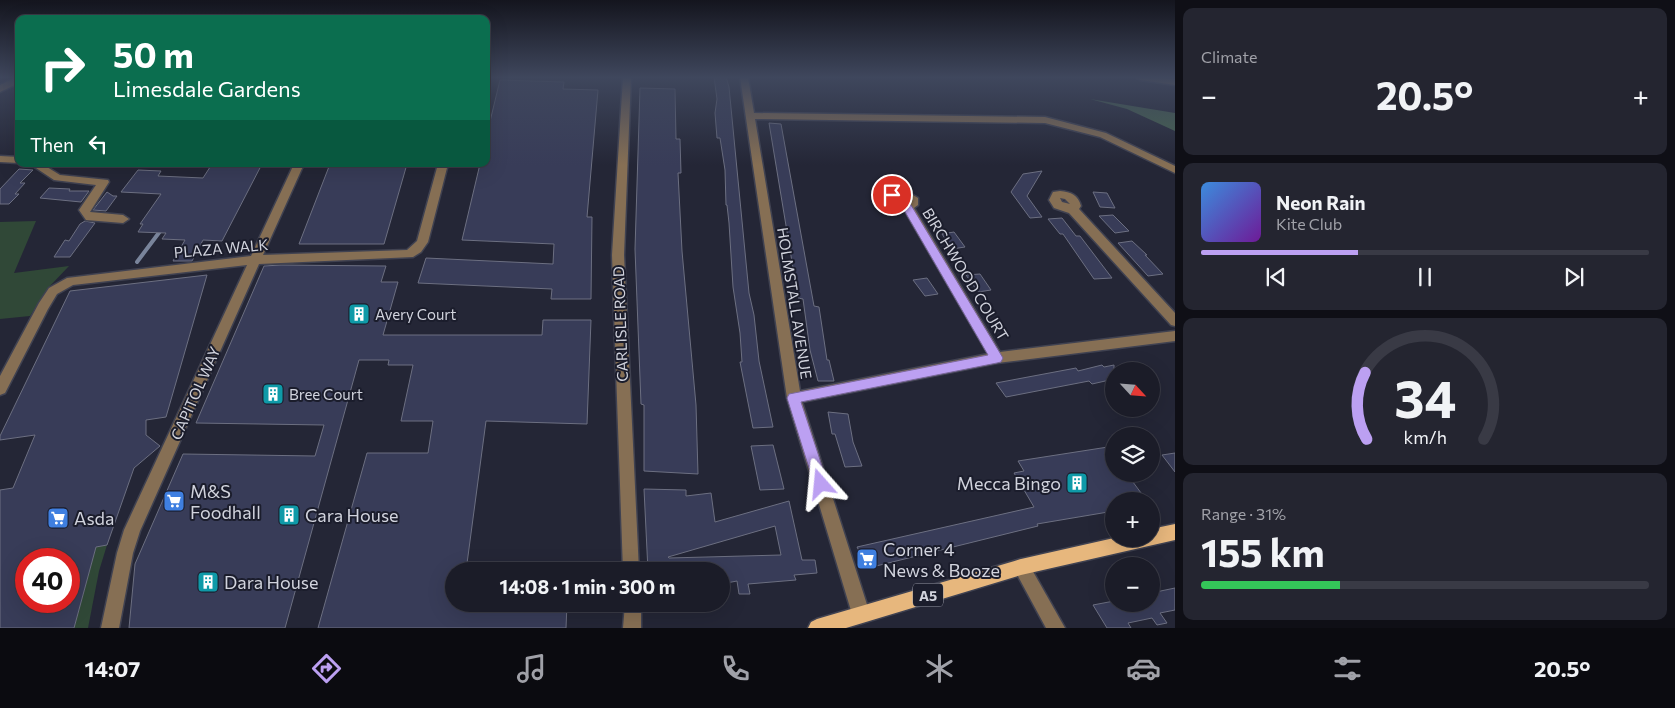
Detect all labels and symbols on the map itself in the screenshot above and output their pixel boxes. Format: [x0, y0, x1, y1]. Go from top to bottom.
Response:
pin [871, 174, 913, 216]
street label: BIRCHWOOD COURT [919, 204, 1013, 344]
street label: HOLMSTALL AVENUE [774, 226, 816, 380]
street label: PLAZA WALK [173, 235, 269, 261]
street label: CARLISLE ROAD [609, 266, 631, 382]
building icon: Avery Court [347, 302, 371, 326]
place label: Avery Court [375, 305, 457, 323]
street label: CAPITOL WAY [166, 343, 224, 442]
north arrow [1105, 362, 1160, 418]
building icon: Bree Court [261, 382, 285, 406]
place label: Bree Court [289, 385, 363, 403]
position arrow [794, 457, 846, 509]
building icon: Mecca Bingo [1065, 471, 1089, 495]
place label: Mecca Bingo [957, 472, 1061, 494]
place label: M&S Foodhall [190, 480, 261, 523]
supermarket icon: M&S Foodhall [162, 489, 186, 513]
building icon: Cara House [277, 503, 301, 527]
place label: Cara House [305, 504, 399, 526]
supermarket icon: Asda [46, 506, 70, 530]
place label: Asda [74, 507, 114, 529]
place label: Corner 4 News & Booze [883, 538, 1000, 581]
supermarket icon: Corner 4 News & Booze [855, 547, 879, 571]
speed limit sign: 40 [15, 548, 80, 613]
building icon: Dara House [196, 570, 220, 594]
place label: Dara House [224, 571, 319, 593]
road number: A5 [913, 584, 943, 606]

